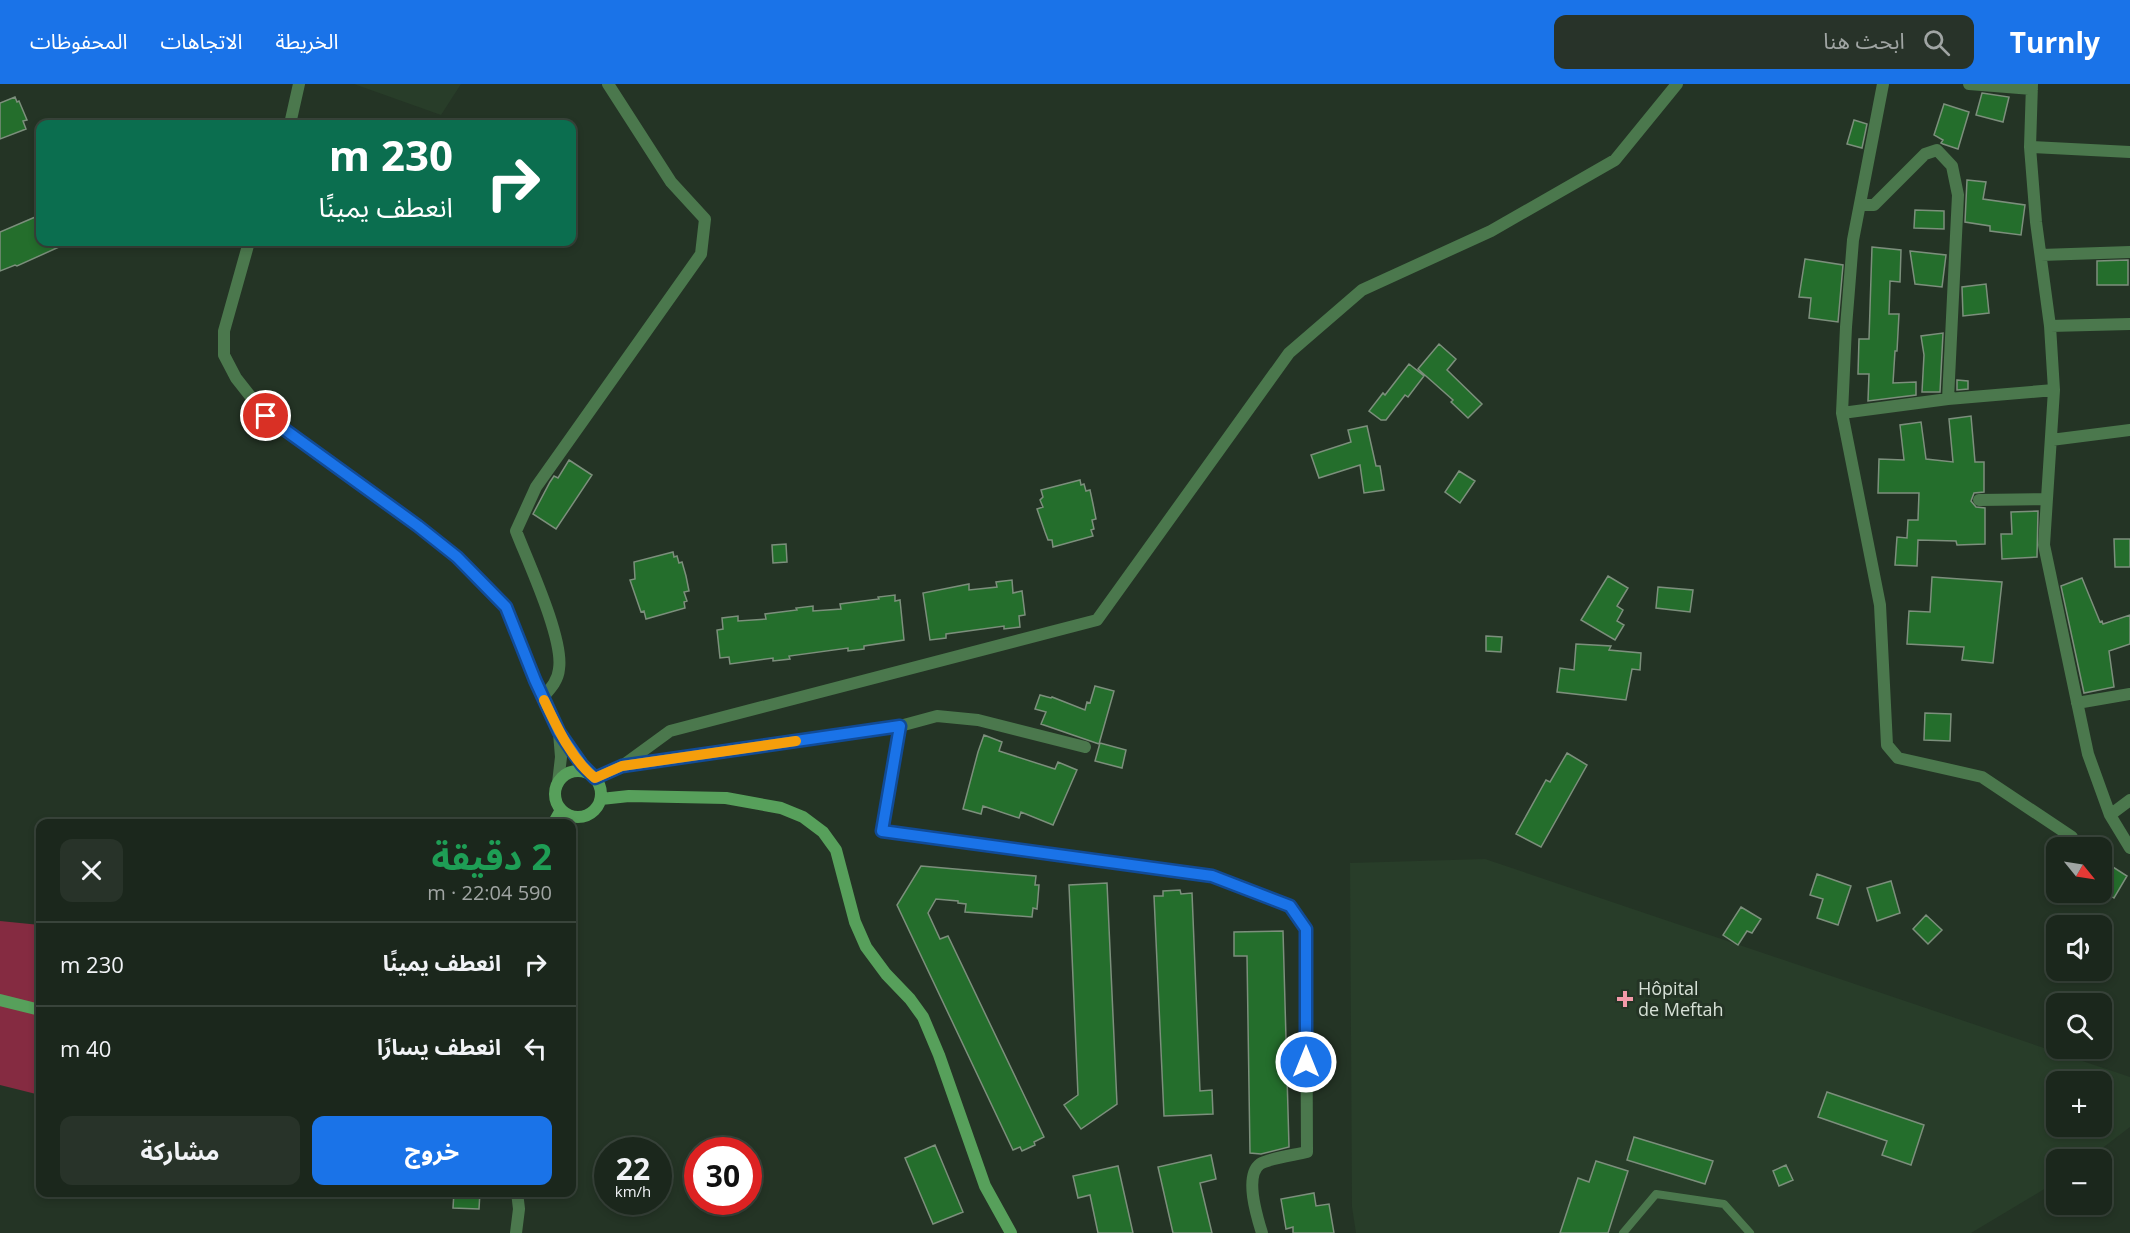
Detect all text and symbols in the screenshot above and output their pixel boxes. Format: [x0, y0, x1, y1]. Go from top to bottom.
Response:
search box [1554, 15, 1974, 69]
text: Turnly [2010, 23, 2100, 61]
text: ابحث هنا [1823, 25, 1905, 55]
icon: search [1920, 26, 1953, 59]
text: المحفوظات [30, 27, 127, 55]
text: الاتجاهات [160, 27, 242, 55]
text: الخريطة [275, 27, 338, 55]
text: 230 m [329, 126, 453, 183]
icon: right [474, 144, 552, 222]
text: انعطف يمينًا [319, 188, 453, 225]
pin [240, 390, 291, 441]
icon: arrive [249, 399, 282, 432]
text: 2 دقيقة [431, 832, 552, 881]
north arrow [2046, 837, 2112, 903]
map controls [2046, 837, 2112, 1215]
button: close [60, 839, 123, 902]
text: 590 m · 22:04 [427, 879, 552, 906]
button: sound [2046, 915, 2112, 981]
text: انعطف يمينًا [383, 947, 501, 977]
icon: right [519, 948, 552, 981]
text: 230 m [60, 949, 124, 979]
place label: Hôpital de Meftah [1638, 976, 1724, 1021]
marker: Hôpital de Meftah [1616, 990, 1634, 1008]
button: search [2046, 993, 2112, 1059]
position arrow [1274, 1030, 1338, 1094]
text: انعطف يسارًا [377, 1031, 501, 1061]
icon: left [519, 1032, 552, 1065]
text: 40 m [60, 1033, 111, 1063]
button: + [2046, 1071, 2112, 1137]
button: مشاركة [60, 1116, 300, 1185]
button: خروج [312, 1116, 552, 1185]
speed limit sign: 30 [684, 1137, 762, 1215]
text: 22 [616, 1148, 650, 1189]
button: − [2046, 1149, 2112, 1215]
text: km/h [615, 1181, 651, 1201]

